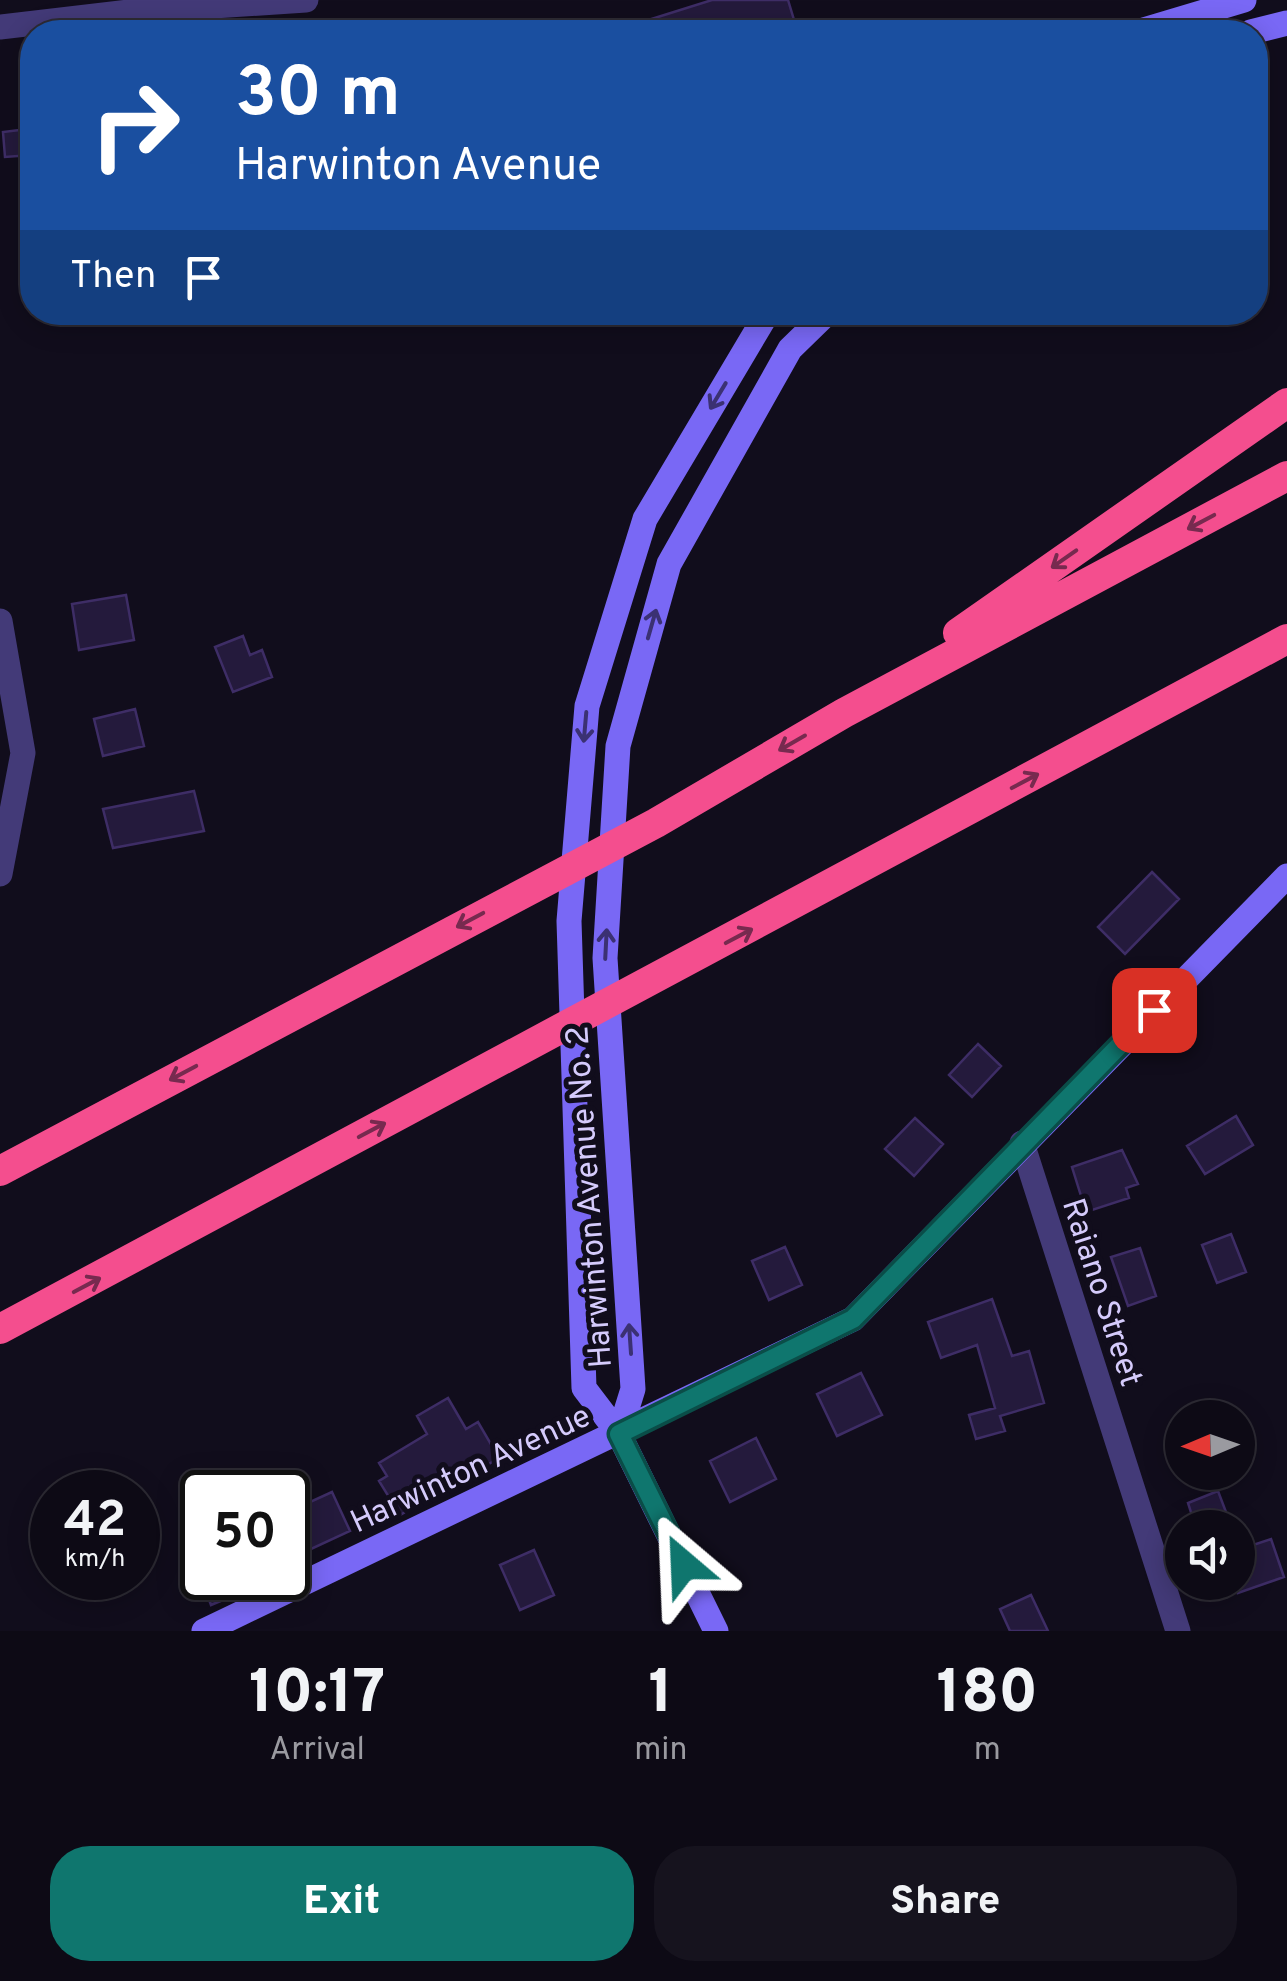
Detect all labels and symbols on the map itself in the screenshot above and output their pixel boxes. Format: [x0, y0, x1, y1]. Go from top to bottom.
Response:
one-way arrow [708, 381, 728, 410]
one-way arrow [1187, 513, 1216, 532]
one-way arrow [1050, 548, 1078, 569]
one-way arrow [644, 609, 662, 641]
one-way arrow [576, 711, 595, 743]
one-way arrow [778, 733, 807, 753]
one-way arrow [1009, 771, 1039, 791]
one-way arrow [455, 910, 485, 930]
one-way arrow [724, 926, 753, 945]
one-way arrow [597, 929, 616, 961]
pin [1112, 968, 1197, 1053]
street label: Harwinton Avenue No. 2 [559, 1024, 623, 1369]
one-way arrow [169, 1064, 199, 1083]
one-way arrow [357, 1120, 387, 1139]
street label: Raiano Street [1051, 1194, 1149, 1392]
one-way arrow [71, 1275, 101, 1294]
one-way arrow [620, 1323, 639, 1355]
street label: Harwinton Avenue [345, 1398, 598, 1544]
north arrow [1165, 1400, 1255, 1490]
speed limit sign: 50 [180, 1470, 310, 1600]
position arrow [632, 1513, 736, 1617]

